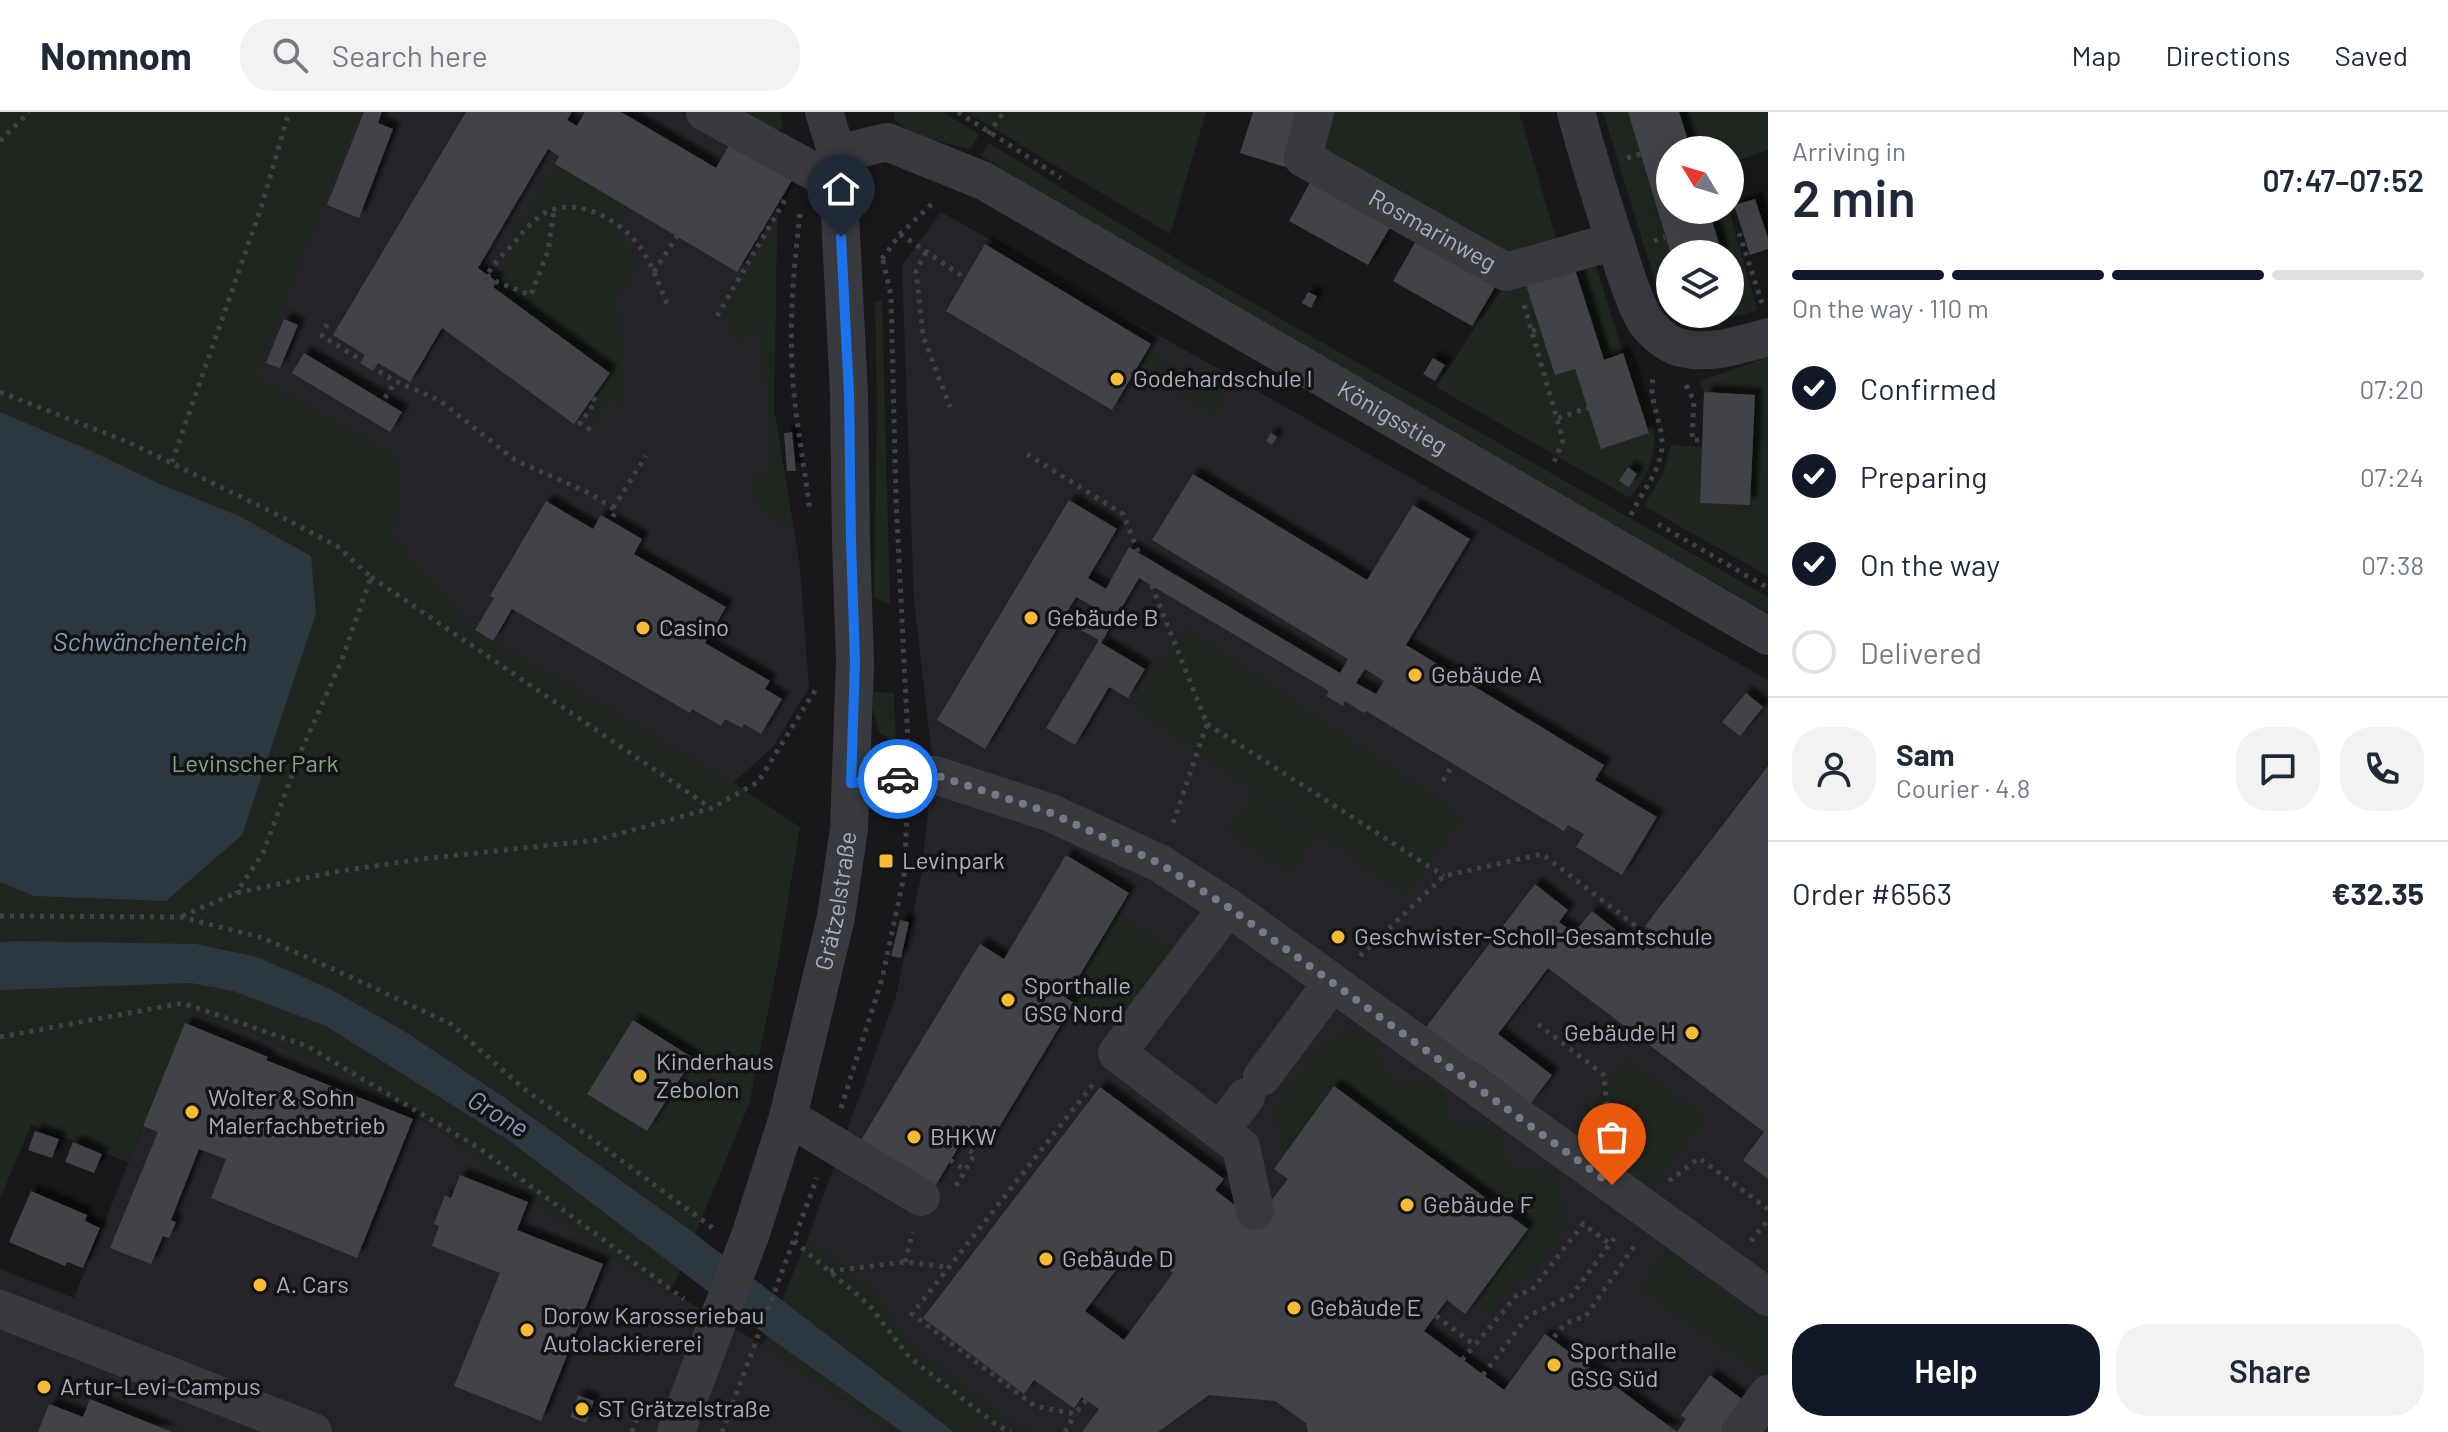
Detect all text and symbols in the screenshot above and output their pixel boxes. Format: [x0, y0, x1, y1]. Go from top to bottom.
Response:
search box [240, 19, 800, 91]
text: Nomnom [40, 32, 192, 78]
icon: search [268, 33, 312, 77]
text: Search here [332, 37, 488, 73]
text: Map [2072, 38, 2121, 72]
text: Directions [2165, 38, 2291, 72]
text: Saved [2335, 38, 2408, 72]
text: Arriving in [1792, 135, 1906, 166]
north arrow [1656, 136, 1744, 224]
map controls [1656, 136, 1744, 328]
pin [807, 155, 875, 237]
text: 07:47–07:52 [2262, 162, 2424, 198]
text: 2 min [1792, 165, 1916, 227]
icon: home [819, 167, 863, 211]
street label: Rosmarinweg [1364, 182, 1502, 277]
button: layers [1656, 240, 1744, 328]
text: On the way · 110 m [1792, 292, 1989, 323]
place label: Godehardschule I [1133, 363, 1313, 392]
icon: check [1792, 366, 1836, 410]
marker: Godehardschule I [1108, 370, 1126, 388]
text: Confirmed [1860, 370, 1997, 406]
street label: Königsstieg [1333, 373, 1453, 460]
text: 07:20 [2360, 373, 2424, 404]
icon: check [1792, 454, 1836, 498]
text: Preparing [1860, 458, 1987, 494]
text: 07:24 [2360, 461, 2424, 492]
icon: check [1792, 542, 1836, 586]
text: On the way [1860, 546, 2000, 582]
text: 07:38 [2361, 549, 2424, 580]
place label: Gebäude B [1047, 602, 1158, 631]
marker: Gebäude B [1022, 609, 1040, 627]
place label: Casino [659, 612, 729, 641]
marker: Casino [634, 619, 652, 637]
water label: Schwänchenteich [53, 625, 247, 656]
text: Delivered [1860, 634, 1982, 670]
place label: Gebäude A [1431, 659, 1542, 688]
marker: Gebäude A [1406, 666, 1424, 684]
button: person [1792, 727, 1876, 811]
button: chat [2236, 727, 2320, 811]
button: phone [2340, 727, 2424, 811]
text: Sam [1896, 736, 1955, 772]
courier [858, 739, 938, 819]
park label: Levinscher Park [172, 748, 338, 777]
icon: car [876, 757, 920, 801]
text: Courier · 4.8 [1896, 772, 2030, 803]
street label: Grätzelstraße [808, 829, 861, 973]
place label: Levinpark [902, 845, 1005, 874]
marker: Levinpark [877, 852, 895, 870]
text: Order #6563 [1792, 875, 1952, 911]
text: €32.35 [2332, 875, 2424, 911]
place label: Geschwister-Scholl-Gesamtschule [1354, 921, 1713, 950]
marker: Geschwister-Scholl-Gesamtschule [1329, 928, 1347, 946]
place label: Sporthalle GSG Nord [1024, 970, 1131, 1027]
marker: Sporthalle GSG Nord [999, 991, 1017, 1009]
place label: Gebäude H [1564, 1017, 1676, 1046]
marker: Gebäude H [1683, 1024, 1701, 1042]
place label: Kinderhaus Zebolon [656, 1046, 774, 1103]
marker: Kinderhaus Zebolon [631, 1067, 649, 1085]
place label: Wolter & Sohn Malerfachbetrieb [208, 1082, 386, 1139]
water label: Grone [463, 1083, 535, 1143]
marker: Wolter & Sohn Malerfachbetrieb [183, 1103, 201, 1121]
pin [1578, 1103, 1646, 1185]
icon: bag [1590, 1115, 1634, 1159]
place label: BHKW [930, 1121, 996, 1150]
marker: BHKW [905, 1128, 923, 1146]
place label: Gebäude F [1423, 1189, 1533, 1218]
marker: Gebäude F [1398, 1196, 1416, 1214]
place label: Gebäude D [1062, 1243, 1173, 1272]
marker: Gebäude D [1037, 1250, 1055, 1268]
place label: A. Cars [276, 1269, 349, 1298]
marker: A. Cars [251, 1276, 269, 1294]
place label: Gebäude E [1310, 1292, 1421, 1321]
marker: Gebäude E [1285, 1299, 1303, 1317]
place label: Dorow Karosseriebau Autolackiererei [543, 1300, 764, 1357]
marker: Dorow Karosseriebau Autolackiererei [518, 1321, 536, 1339]
button: Help [1792, 1324, 2100, 1416]
button: Share [2116, 1324, 2424, 1416]
place label: Sporthalle GSG Süd [1570, 1335, 1677, 1392]
marker: Sporthalle GSG Süd [1545, 1356, 1563, 1374]
place label: Artur-Levi-Campus [60, 1371, 261, 1400]
marker: Artur-Levi-Campus [35, 1378, 53, 1396]
place label: ST Grätzelstraße [598, 1393, 771, 1422]
marker: ST Grätzelstraße [573, 1400, 591, 1418]

